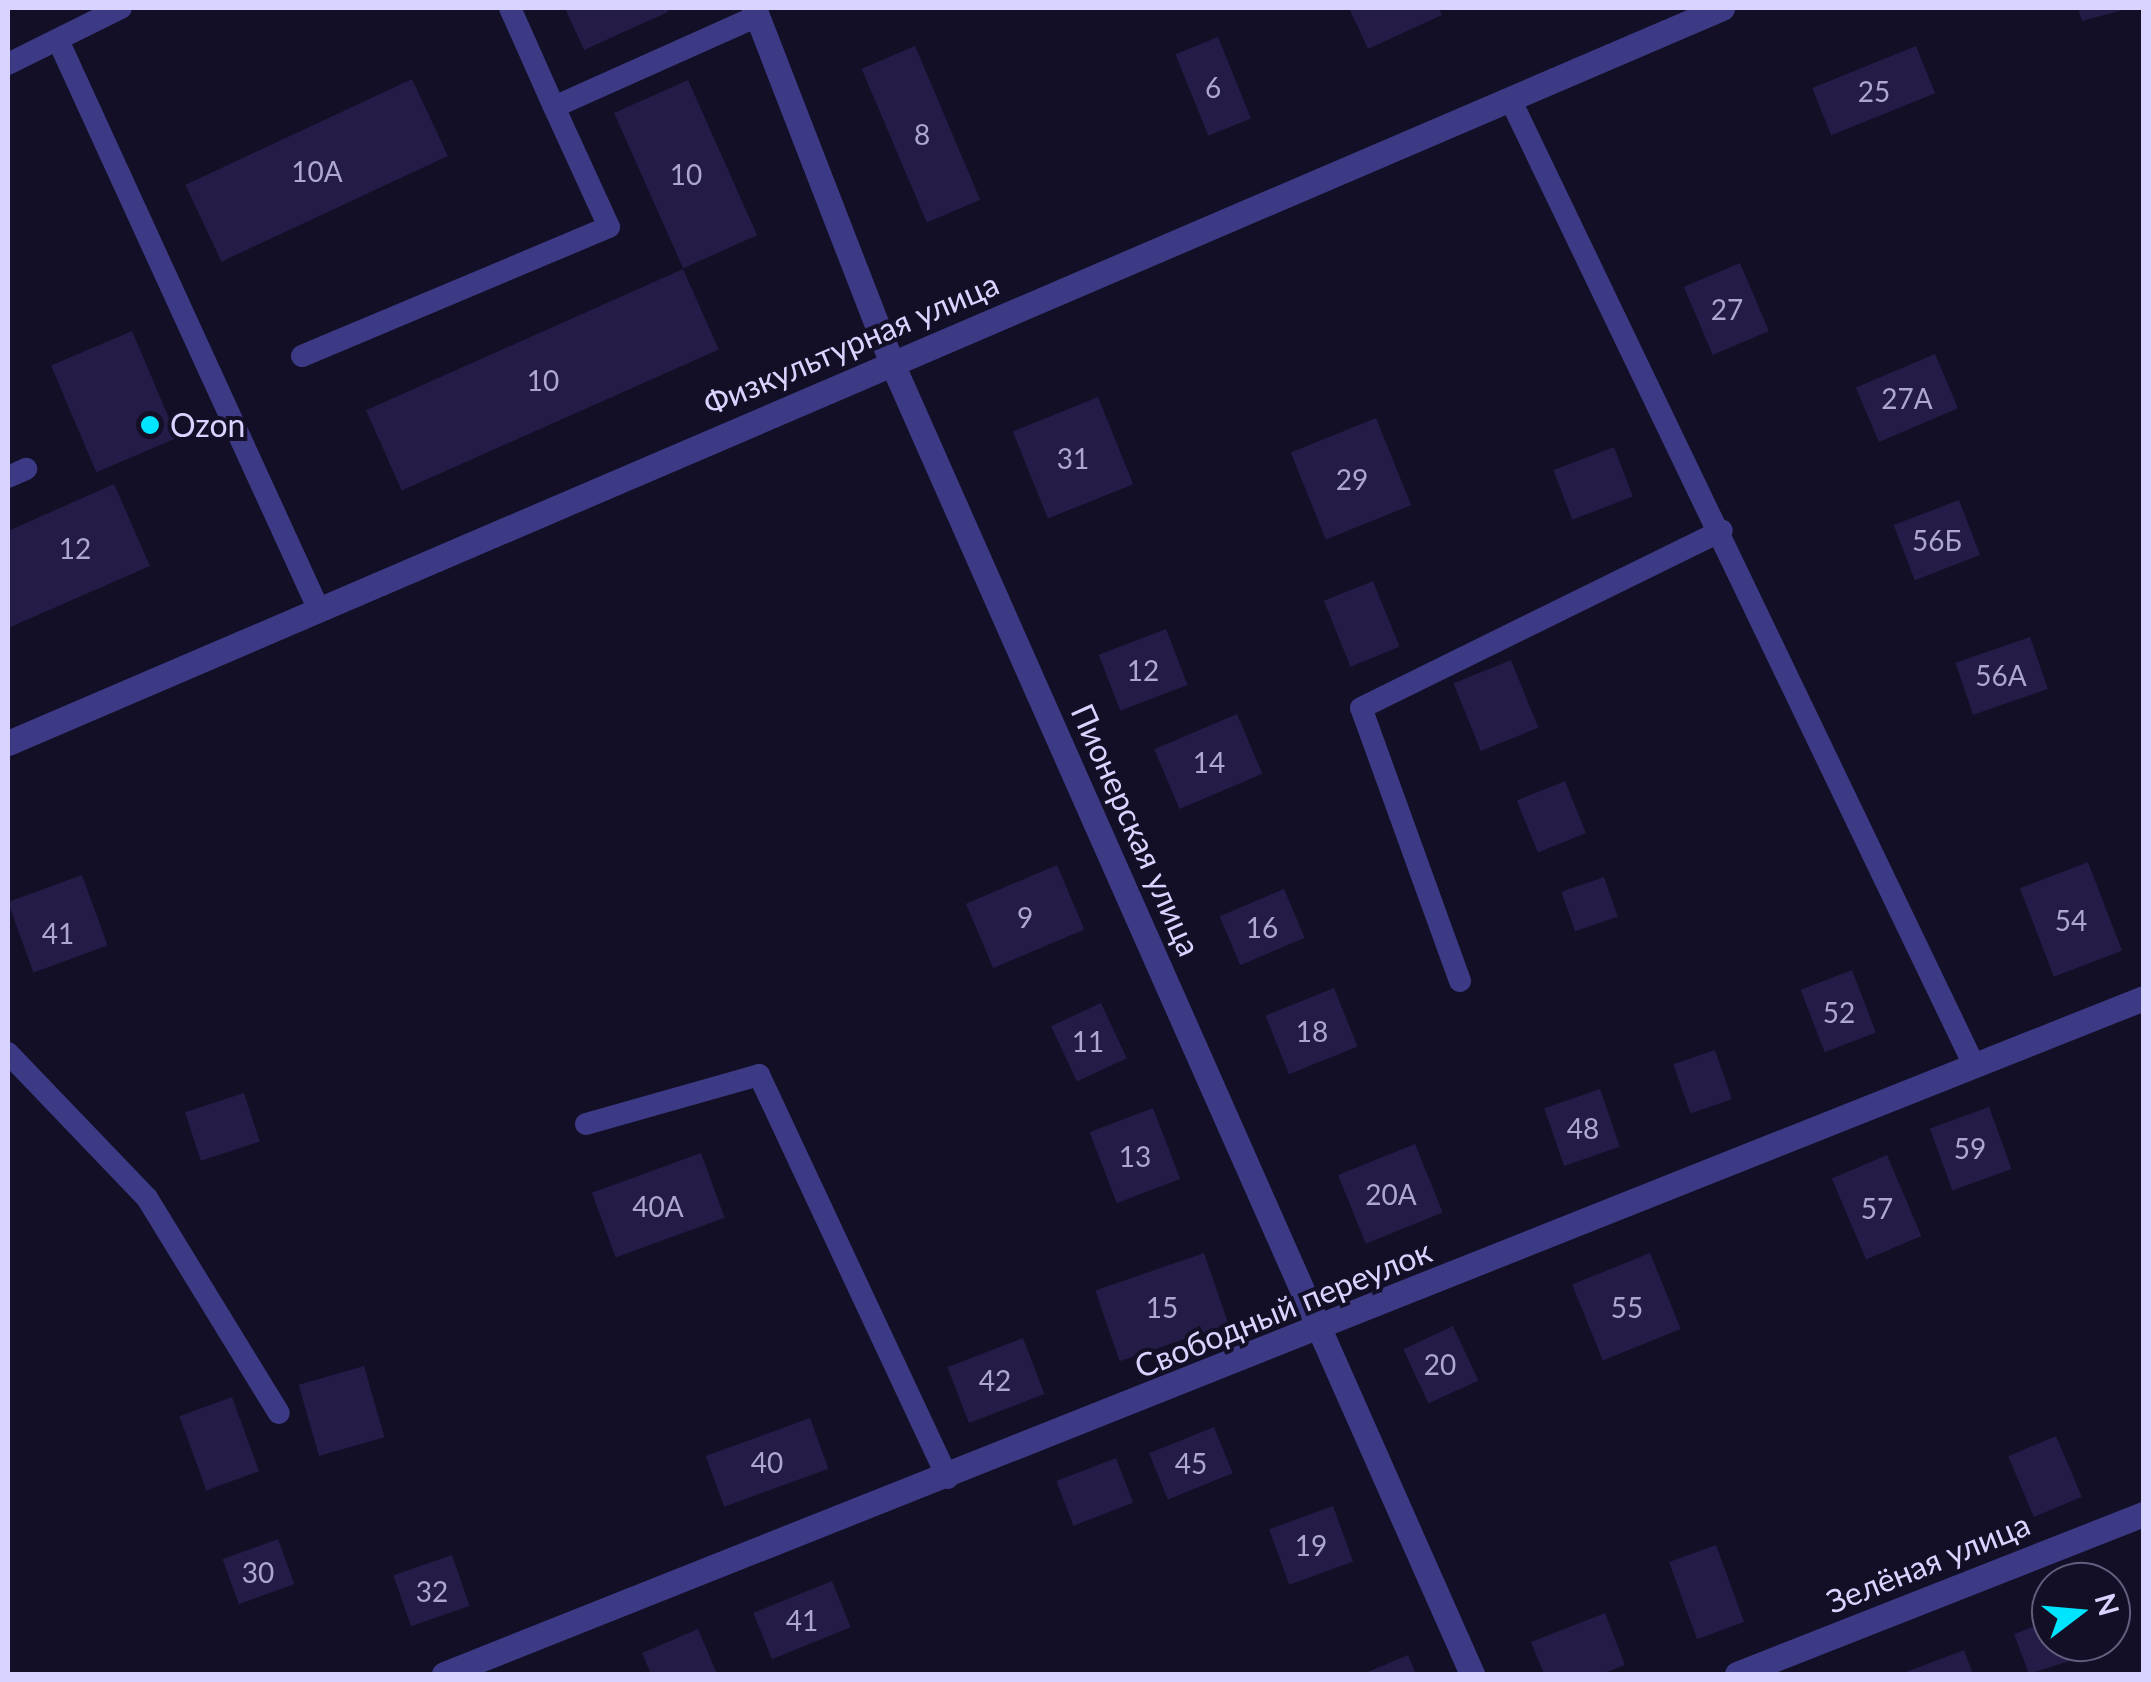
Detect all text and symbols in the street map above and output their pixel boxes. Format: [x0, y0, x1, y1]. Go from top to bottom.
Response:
house number: 6 [1205, 70, 1221, 104]
house number: 25 [1858, 74, 1890, 108]
house number: 8 [914, 117, 930, 151]
house number: 10А [291, 154, 343, 188]
house number: 10 [670, 157, 702, 191]
street label: Физкультурная улица [698, 264, 1004, 424]
house number: 27 [1711, 292, 1743, 326]
house number: 10 [527, 363, 559, 397]
house number: 27А [1881, 381, 1933, 415]
place label: Ozon [170, 406, 245, 444]
marker: Ozon [139, 414, 161, 436]
house number: 31 [1057, 441, 1089, 475]
house number: 29 [1336, 462, 1368, 496]
house number: 56Б [1912, 523, 1962, 557]
house number: 12 [59, 531, 91, 565]
house number: 12 [1127, 653, 1159, 687]
house number: 56А [1975, 658, 2027, 692]
street label: Пионерская улица [1063, 698, 1209, 962]
house number: 14 [1193, 745, 1225, 779]
house number: 9 [1017, 900, 1033, 934]
house number: 54 [2055, 903, 2087, 937]
house number: 16 [1246, 910, 1278, 944]
house number: 41 [42, 916, 74, 950]
house number: 52 [1823, 995, 1855, 1029]
house number: 18 [1296, 1014, 1328, 1048]
house number: 11 [1072, 1024, 1104, 1058]
house number: 48 [1567, 1111, 1599, 1145]
house number: 59 [1954, 1131, 1986, 1165]
house number: 13 [1119, 1139, 1151, 1173]
house number: 20А [1365, 1177, 1417, 1211]
house number: 40А [632, 1189, 684, 1223]
house number: 57 [1861, 1191, 1893, 1225]
street label: Свободный переулок [1129, 1232, 1437, 1386]
house number: 15 [1146, 1290, 1178, 1324]
house number: 55 [1611, 1290, 1643, 1324]
house number: 20 [1424, 1347, 1456, 1381]
house number: 42 [979, 1363, 1011, 1397]
house number: 40 [751, 1445, 783, 1479]
house number: 45 [1175, 1446, 1207, 1480]
street label: Зелёная улица [1821, 1505, 2035, 1621]
house number: 19 [1295, 1528, 1327, 1562]
house number: 30 [242, 1555, 274, 1589]
north arrow [2031, 1562, 2131, 1662]
house number: 32 [416, 1574, 448, 1608]
text: N [2089, 1589, 2127, 1619]
house number: 41 [786, 1603, 818, 1637]

